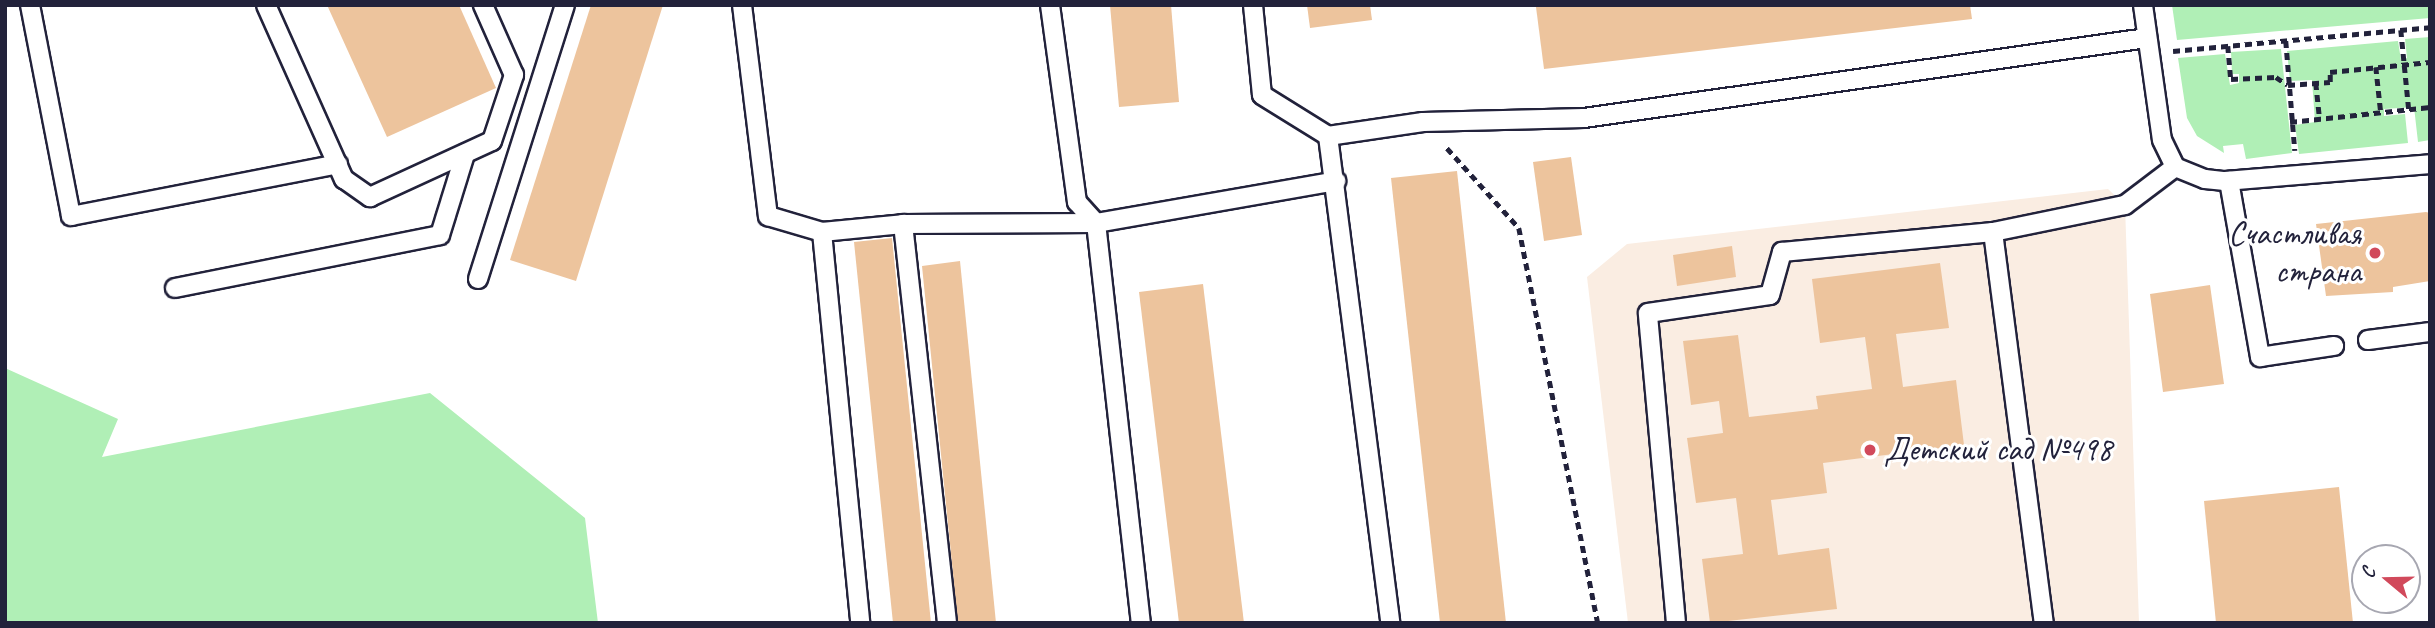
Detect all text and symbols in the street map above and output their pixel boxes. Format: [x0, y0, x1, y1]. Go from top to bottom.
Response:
place label: Счастливая страна [2228, 214, 2361, 292]
marker: Счастливая страна [2367, 245, 2383, 261]
place label: Детский сад №498 [1884, 430, 2112, 470]
marker: Детский сад №498 [1862, 442, 1878, 458]
north arrow [2351, 544, 2421, 614]
text: С [2355, 564, 2381, 581]

